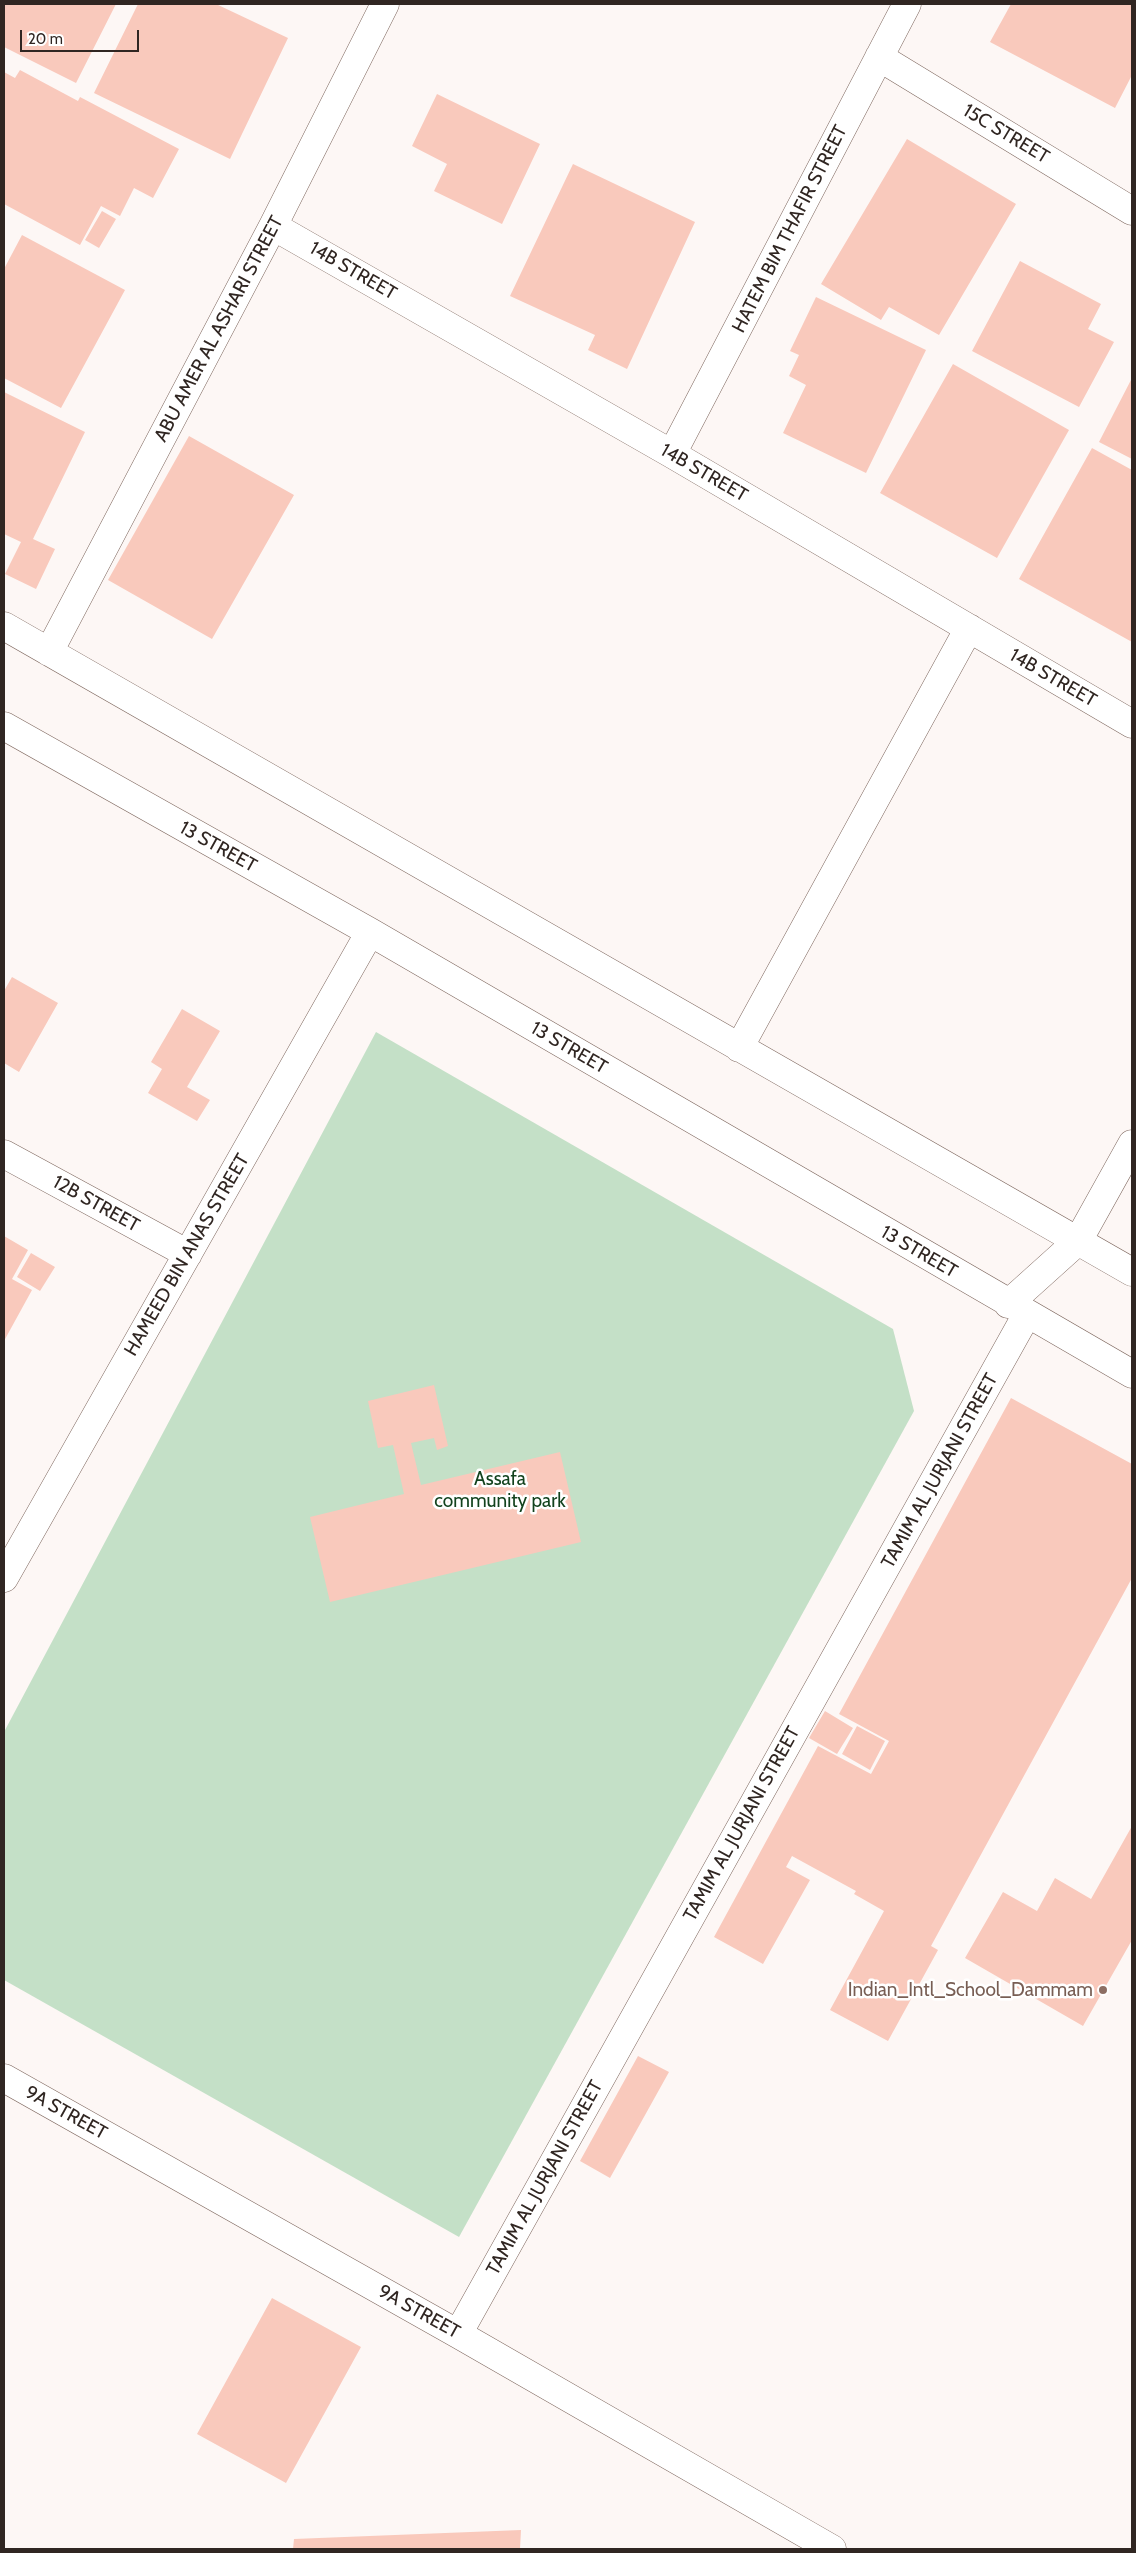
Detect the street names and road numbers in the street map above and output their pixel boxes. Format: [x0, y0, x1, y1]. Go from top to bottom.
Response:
street label: 15C STREET [959, 99, 1053, 169]
street label: HATEM BIM THAFIR STREET [728, 121, 852, 337]
street label: ABU AMER AL ASHARI STREET [150, 212, 288, 446]
street label: 14B STREET [305, 237, 401, 305]
street label: 14B STREET [656, 439, 752, 507]
street label: 14B STREET [1005, 644, 1101, 712]
street label: 13 STREET [175, 817, 261, 877]
street label: 13 STREET [527, 1017, 611, 1079]
street label: HAMEED BIN ANAS STREET [120, 1150, 254, 1360]
street label: 12B STREET [49, 1171, 143, 1237]
street label: 13 STREET [877, 1221, 961, 1283]
street label: TAMIM AL JURJANI STREET [877, 1370, 1003, 1572]
street label: TAMIM AL JURJANI STREET [679, 1723, 805, 1925]
street label: TAMIM AL JURJANI STREET [482, 2077, 608, 2279]
street label: 9A STREET [21, 2081, 111, 2145]
street label: 9A STREET [374, 2280, 464, 2344]

